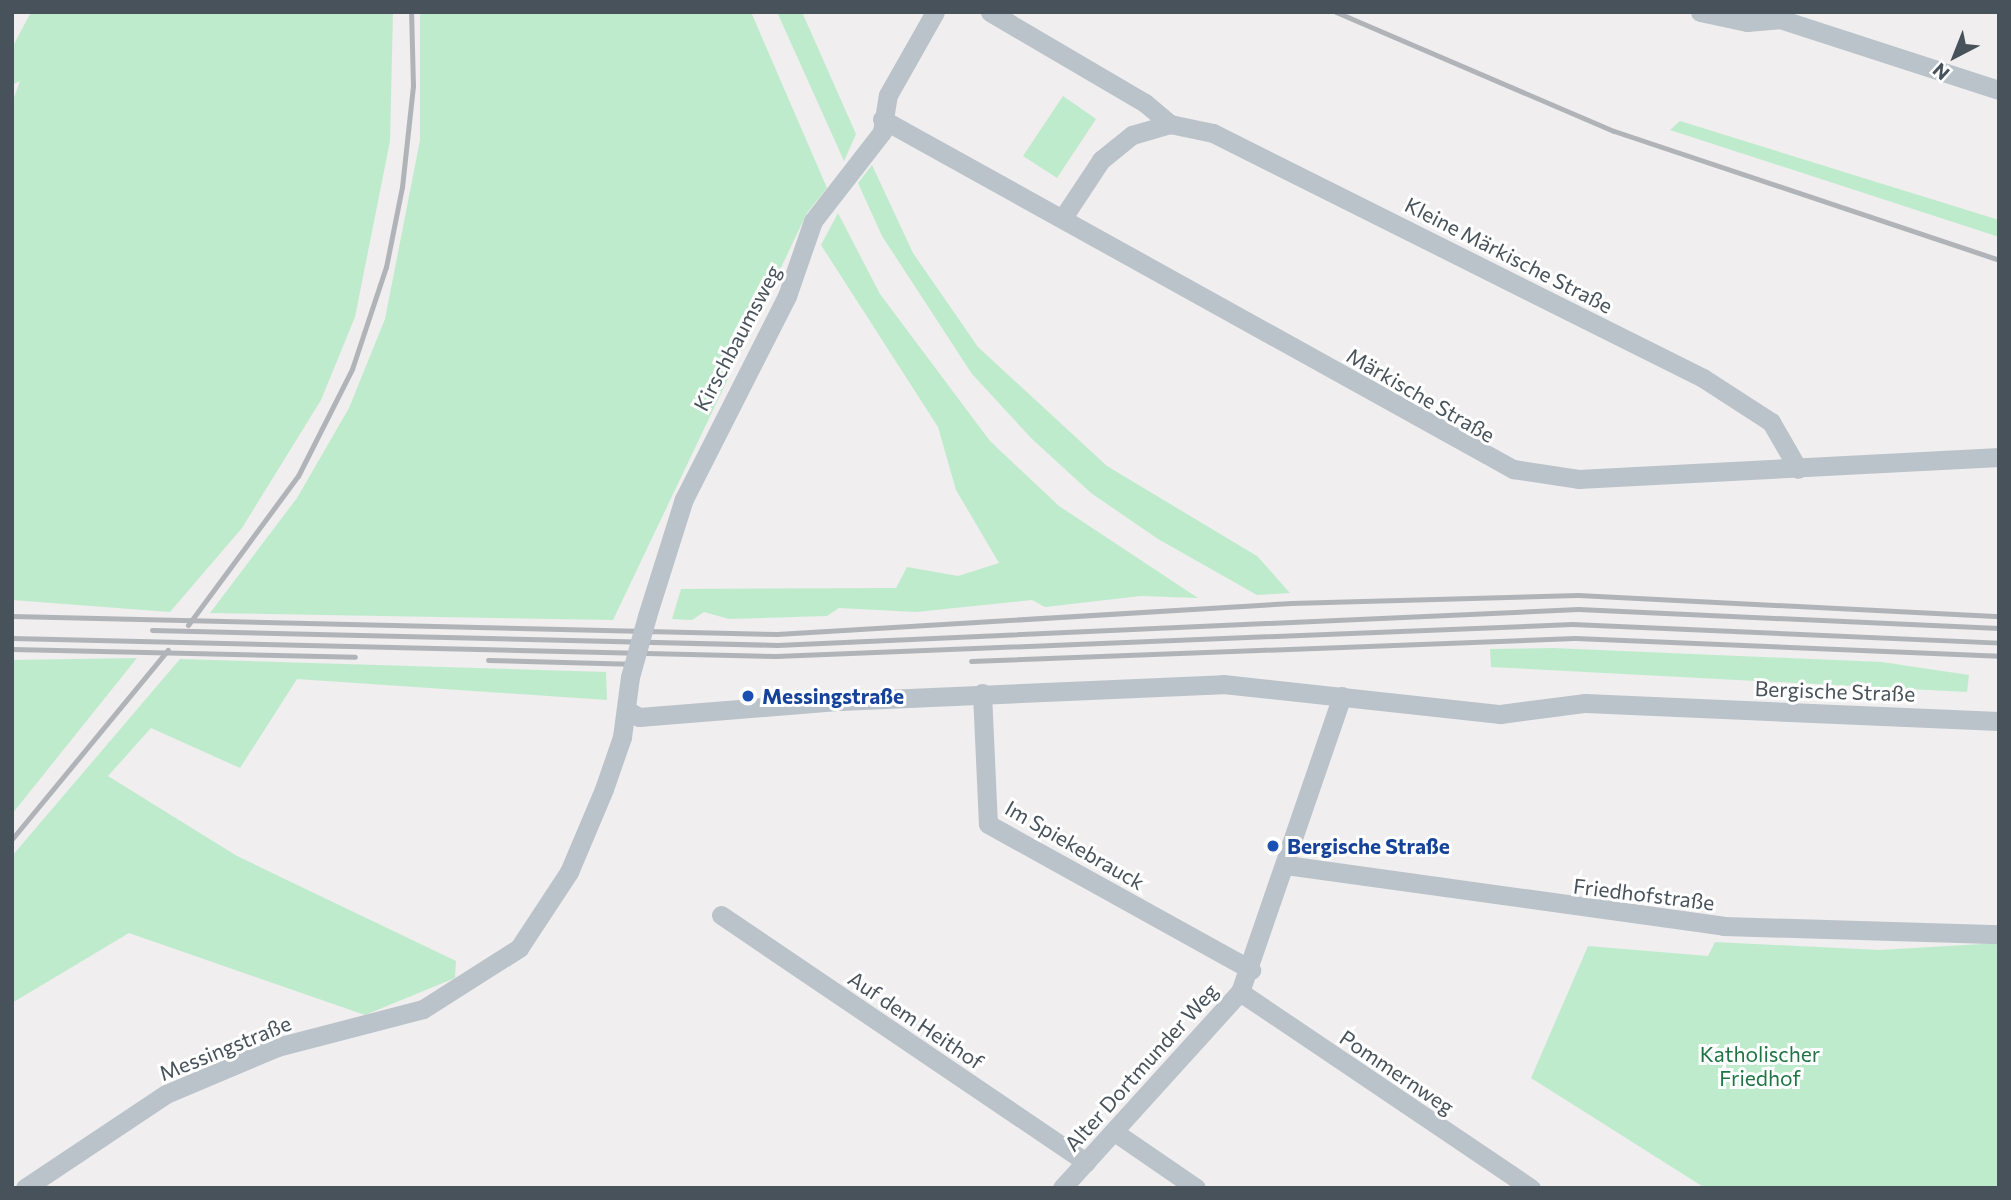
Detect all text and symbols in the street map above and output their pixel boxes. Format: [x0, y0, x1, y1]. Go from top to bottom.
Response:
north arrow [1920, 21, 1990, 91]
text: N [1928, 59, 1954, 85]
street label: Kleine Märkische Straße [1401, 192, 1617, 318]
street label: Kirschbaumsweg [688, 261, 786, 415]
street label: Märkische Straße [1343, 342, 1499, 448]
street label: Bergische Straße [1754, 676, 1916, 706]
place label: Messingstraße [762, 683, 904, 709]
marker: Messingstraße [740, 688, 756, 704]
street label: Im Spiekebrauck [1001, 795, 1149, 895]
place label: Bergische Straße [1287, 833, 1450, 859]
marker: Bergische Straße [1265, 838, 1281, 854]
street label: Friedhofstraße [1572, 873, 1716, 915]
street label: Auf dem Heithof [844, 966, 988, 1074]
street label: Alter Dortmunder Weg [1059, 978, 1223, 1156]
street label: Messingstraße [155, 1010, 295, 1086]
street label: Pommernweg [1335, 1025, 1459, 1119]
park label: Katholischer Friedhof [1700, 1041, 1820, 1091]

